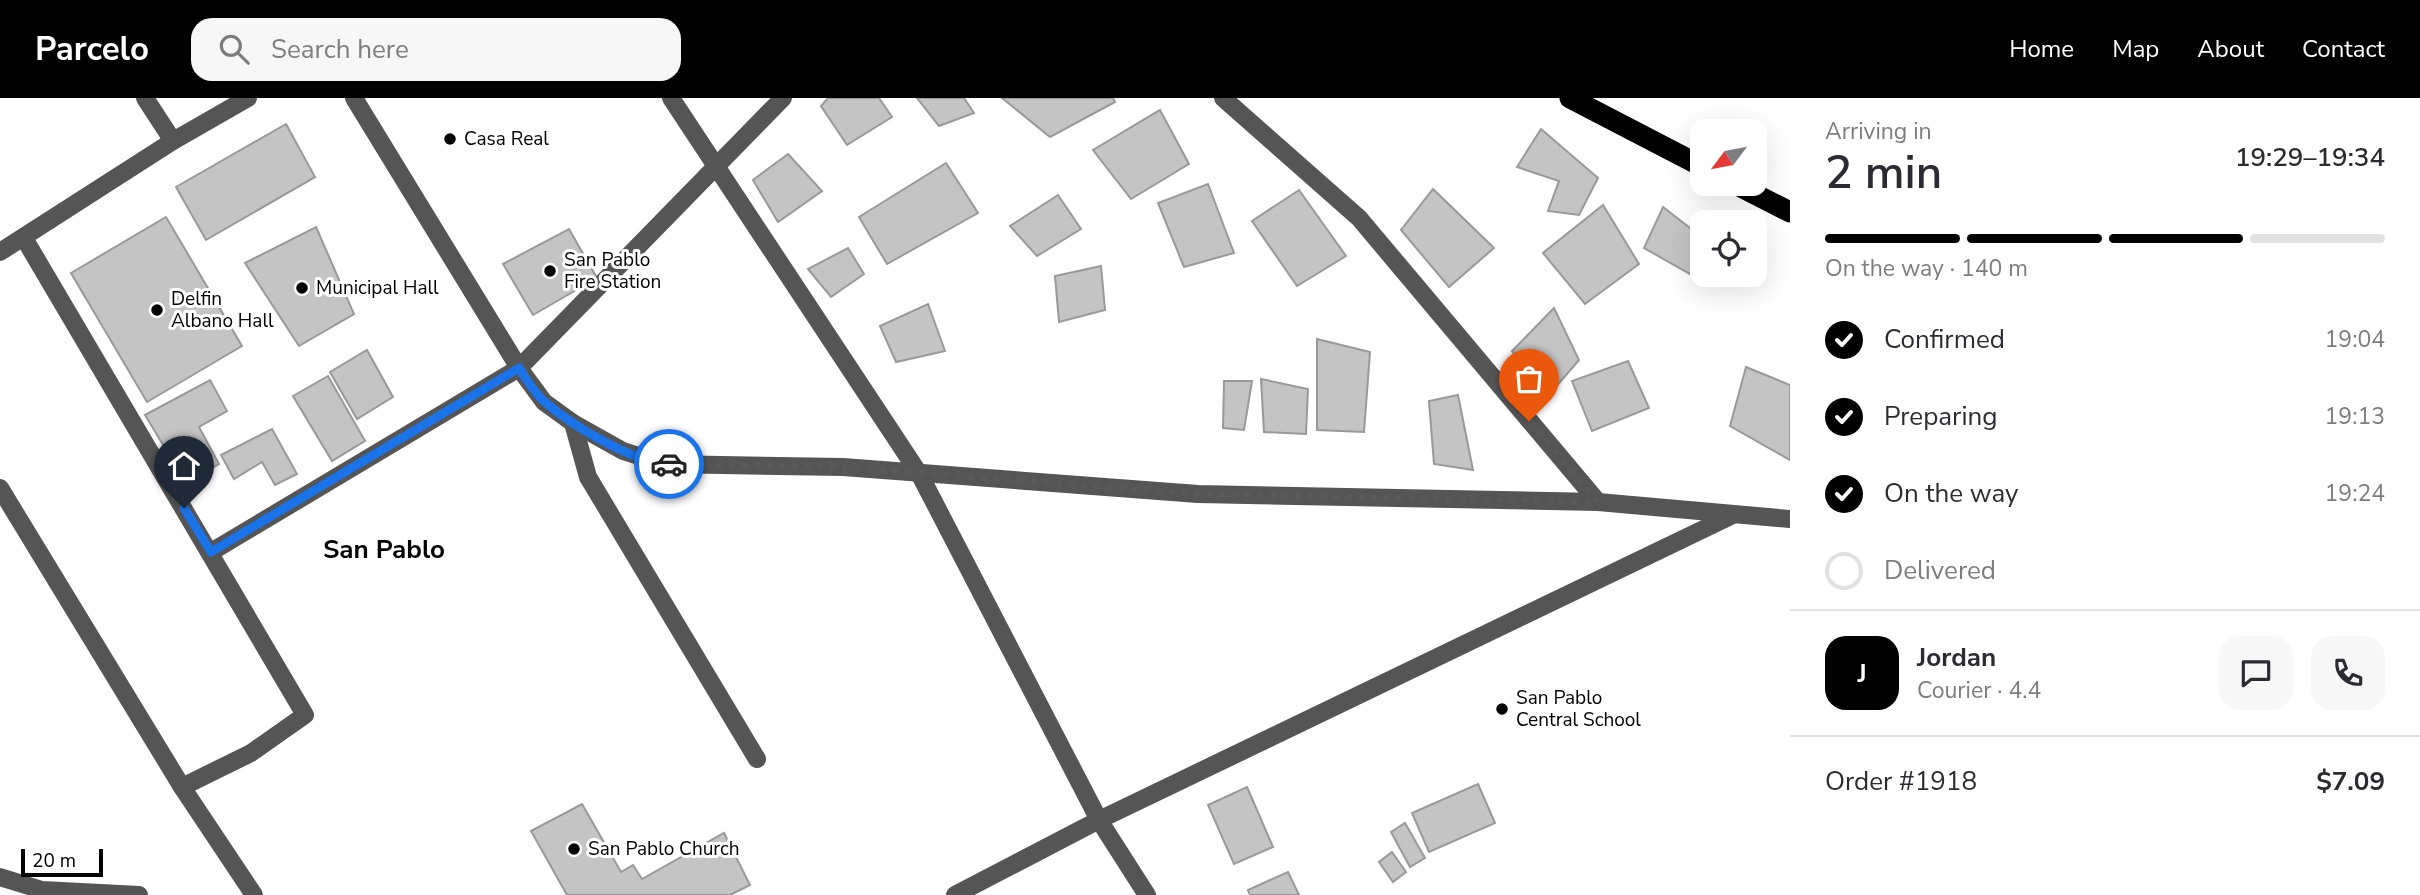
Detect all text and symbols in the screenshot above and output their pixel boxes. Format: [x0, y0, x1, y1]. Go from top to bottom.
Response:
search box [191, 18, 681, 81]
text: Parcelo [35, 27, 149, 72]
icon: search [215, 30, 253, 68]
text: Search here [271, 32, 409, 67]
text: Home [2009, 33, 2074, 65]
text: Map [2112, 33, 2159, 65]
text: About [2197, 33, 2264, 65]
text: Contact [2302, 33, 2385, 65]
text: Arriving in [1825, 116, 1932, 147]
north arrow [1690, 119, 1768, 196]
map controls [1690, 119, 1767, 287]
place label: Casa Real [464, 126, 549, 152]
marker: Casa Real [442, 131, 458, 147]
text: 19:29–19:34 [2235, 140, 2385, 175]
text: 2 min [1825, 141, 1942, 204]
button: locate [1690, 210, 1767, 287]
place label: San Pablo Fire Station [564, 247, 661, 295]
text: On the way · 140 m [1825, 253, 2028, 284]
marker: San Pablo Fire Station [542, 263, 558, 279]
place label: Municipal Hall [316, 275, 439, 301]
marker: Municipal Hall [294, 280, 310, 296]
place label: Delfin Albano Hall [171, 286, 274, 334]
marker: Delfin Albano Hall [149, 302, 165, 318]
icon: check [1825, 321, 1863, 359]
text: Confirmed [1884, 322, 2005, 357]
text: 19:04 [2325, 324, 2385, 355]
pin [1499, 349, 1559, 421]
icon: bag [1510, 360, 1548, 398]
icon: check [1825, 398, 1863, 436]
text: Preparing [1884, 399, 1997, 434]
text: 19:13 [2325, 401, 2385, 432]
courier [634, 429, 704, 499]
pin [154, 436, 214, 508]
icon: car [650, 445, 688, 483]
icon: home [165, 447, 203, 485]
icon: check [1825, 475, 1863, 513]
text: On the way [1884, 476, 2018, 511]
text: 19:24 [2325, 478, 2385, 509]
district label: San Pablo [323, 532, 445, 567]
text: Delivered [1884, 553, 1996, 588]
button: chat [2219, 636, 2293, 710]
button: phone [2311, 636, 2385, 710]
text: Jordan [1917, 640, 1996, 675]
text: J [1857, 656, 1867, 691]
text: Courier · 4.4 [1917, 675, 2041, 706]
place label: San Pablo Central School [1516, 685, 1641, 733]
marker: San Pablo Central School [1494, 701, 1510, 717]
text: Order #1918 [1825, 764, 1977, 799]
text: $7.09 [2316, 764, 2385, 799]
place label: San Pablo Church [588, 836, 740, 862]
marker: San Pablo Church [566, 841, 582, 857]
scale bar [21, 846, 103, 878]
text: 20 m [32, 848, 76, 874]

